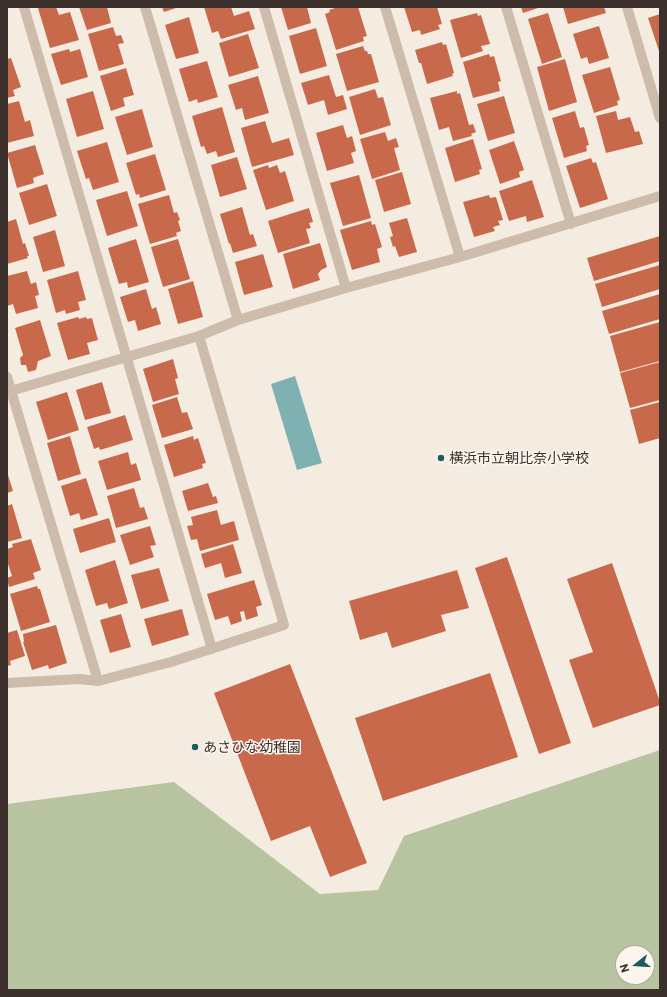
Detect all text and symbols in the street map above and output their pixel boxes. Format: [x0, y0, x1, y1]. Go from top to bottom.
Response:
place label: 横浜市立朝比奈小学校 [449, 450, 589, 466]
marker: 横浜市立朝比奈小学校 [436, 453, 446, 463]
place label: あさひな幼稚園 [203, 739, 301, 755]
marker: あさひな幼稚園 [190, 742, 200, 752]
north arrow [615, 945, 655, 985]
text: N [617, 963, 631, 974]

